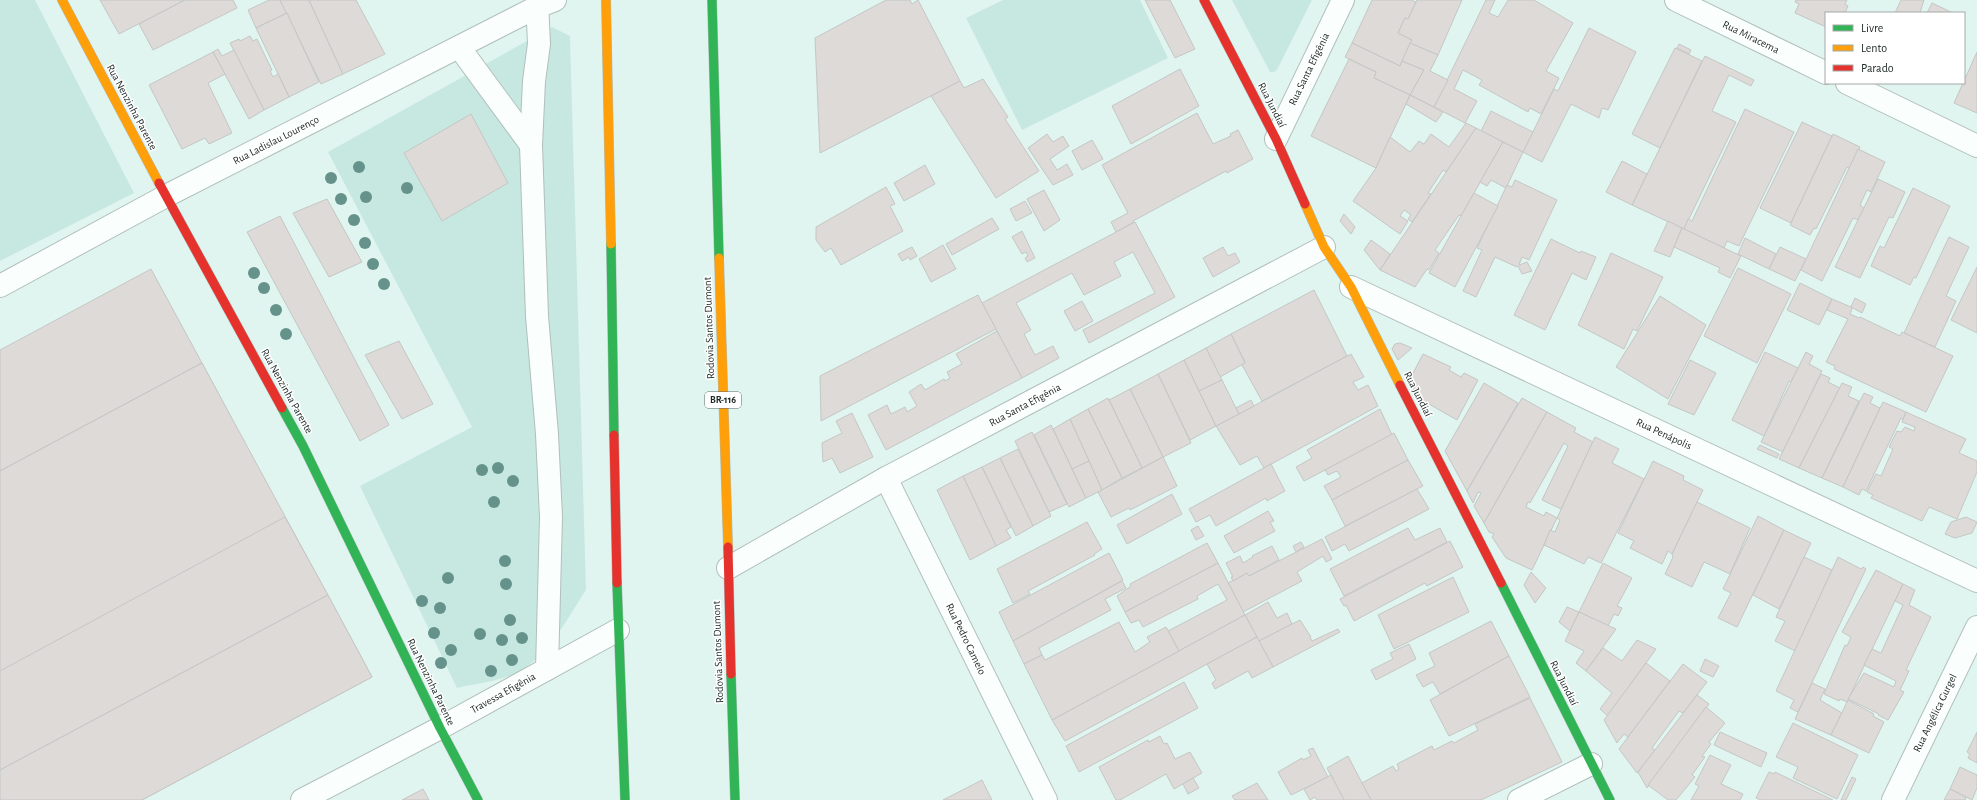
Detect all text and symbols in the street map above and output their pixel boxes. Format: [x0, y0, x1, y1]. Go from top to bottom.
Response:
legend [1825, 12, 1965, 84]
street label: Rua Miracema [1721, 19, 1781, 55]
text: Livre [1861, 22, 1883, 34]
street label: Rua Santa Efigênia [1287, 31, 1331, 107]
text: Lento [1861, 42, 1887, 54]
street label: Rua Nenzinha Parente [105, 62, 159, 152]
text: Parado [1861, 62, 1894, 74]
street label: Rua Jundiaí [1256, 81, 1288, 130]
street label: Rua Ladislau Lourenço [231, 114, 321, 166]
street label: Rodovia Santos Dumont [702, 276, 716, 379]
street label: Rua Nenzinha Parente [259, 347, 315, 435]
street label: Rua Jundiaí [1402, 370, 1434, 419]
street label: Rua Santa Efigênia [987, 381, 1063, 429]
road number: BR-116 [705, 392, 741, 408]
street label: Rua Penápolis [1635, 416, 1693, 452]
street label: Rodovia Santos Dumont [711, 600, 725, 703]
street label: Rua Pedro Camelo [944, 602, 988, 676]
street label: Rua Nenzinha Parente [405, 637, 457, 727]
street label: Rua Jundiaí [1548, 659, 1580, 708]
street label: Travessa Efigênia [469, 671, 537, 715]
street label: Rua Angélica Gurgel [1911, 672, 1959, 754]

